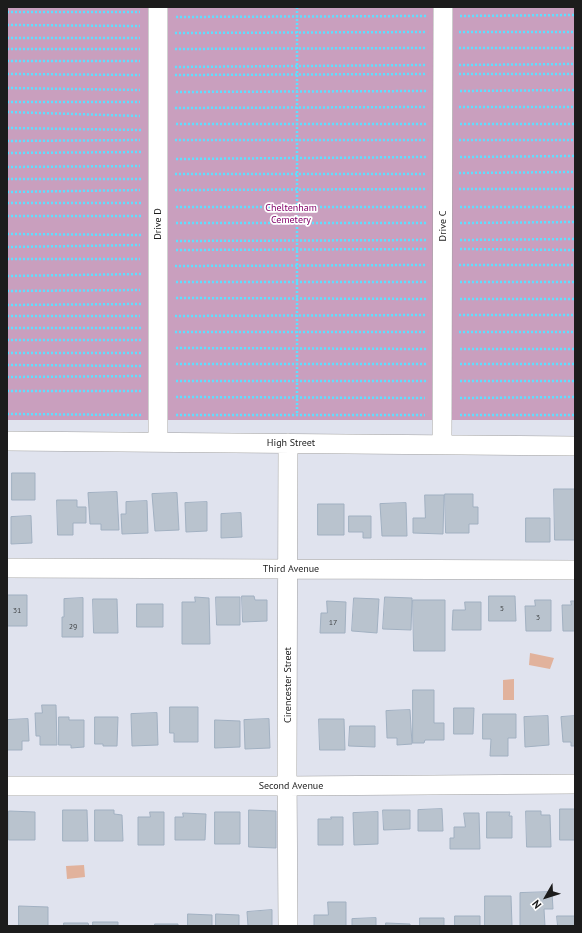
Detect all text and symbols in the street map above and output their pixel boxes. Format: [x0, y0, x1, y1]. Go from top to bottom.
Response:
park label: Cheltenham Cemetery [265, 202, 317, 226]
street label: Drive D [152, 208, 164, 240]
street label: Drive C [437, 211, 449, 241]
street label: High Street [267, 437, 315, 449]
street label: Third Avenue [263, 563, 319, 575]
house number: 5 [500, 604, 504, 614]
house number: 31 [13, 606, 21, 616]
house number: 3 [536, 613, 540, 623]
house number: 17 [329, 618, 337, 628]
house number: 29 [69, 622, 77, 632]
street label: Cirencester Street [282, 647, 294, 723]
street label: Second Avenue [259, 780, 323, 792]
north arrow [526, 877, 566, 917]
text: N [529, 897, 544, 912]

